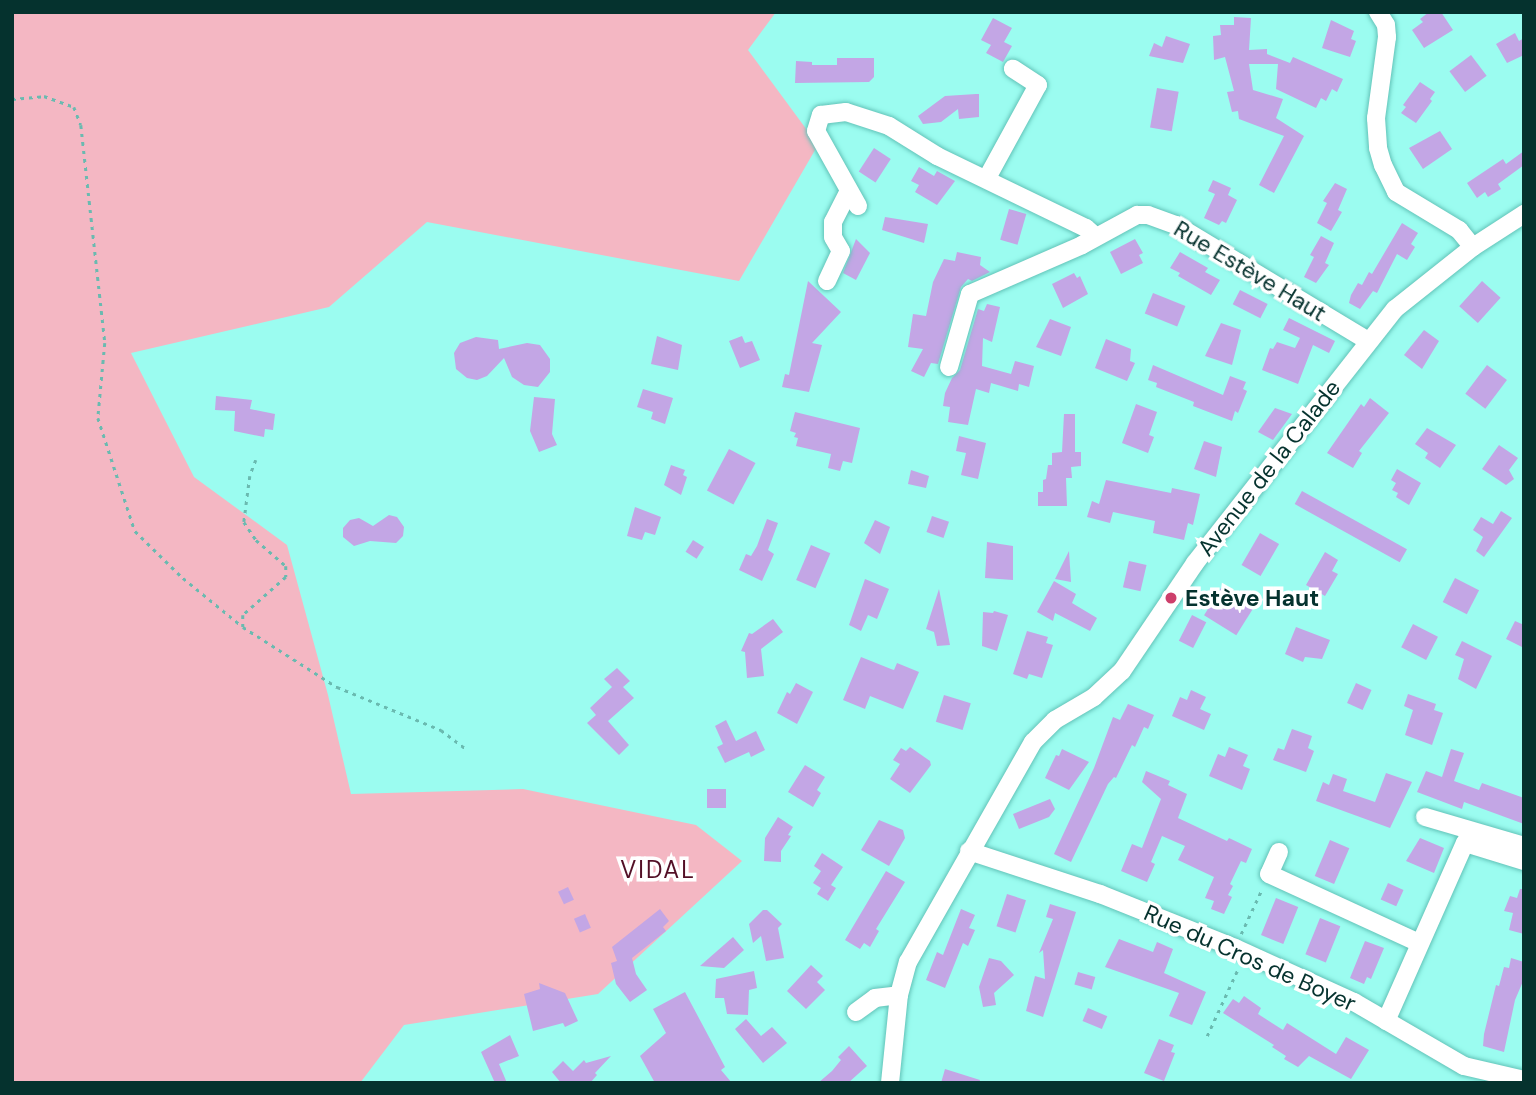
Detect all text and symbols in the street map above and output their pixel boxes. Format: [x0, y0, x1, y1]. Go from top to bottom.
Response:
street label: Rue Estève Haut [1169, 215, 1331, 327]
street label: Avenue de la Calade [1192, 374, 1346, 562]
place label: Estève Haut [1185, 584, 1319, 612]
marker: Estève Haut [1163, 590, 1179, 606]
district label: VIDAL [621, 856, 695, 884]
street label: Rue du Cros de Boyer [1140, 899, 1360, 1017]

